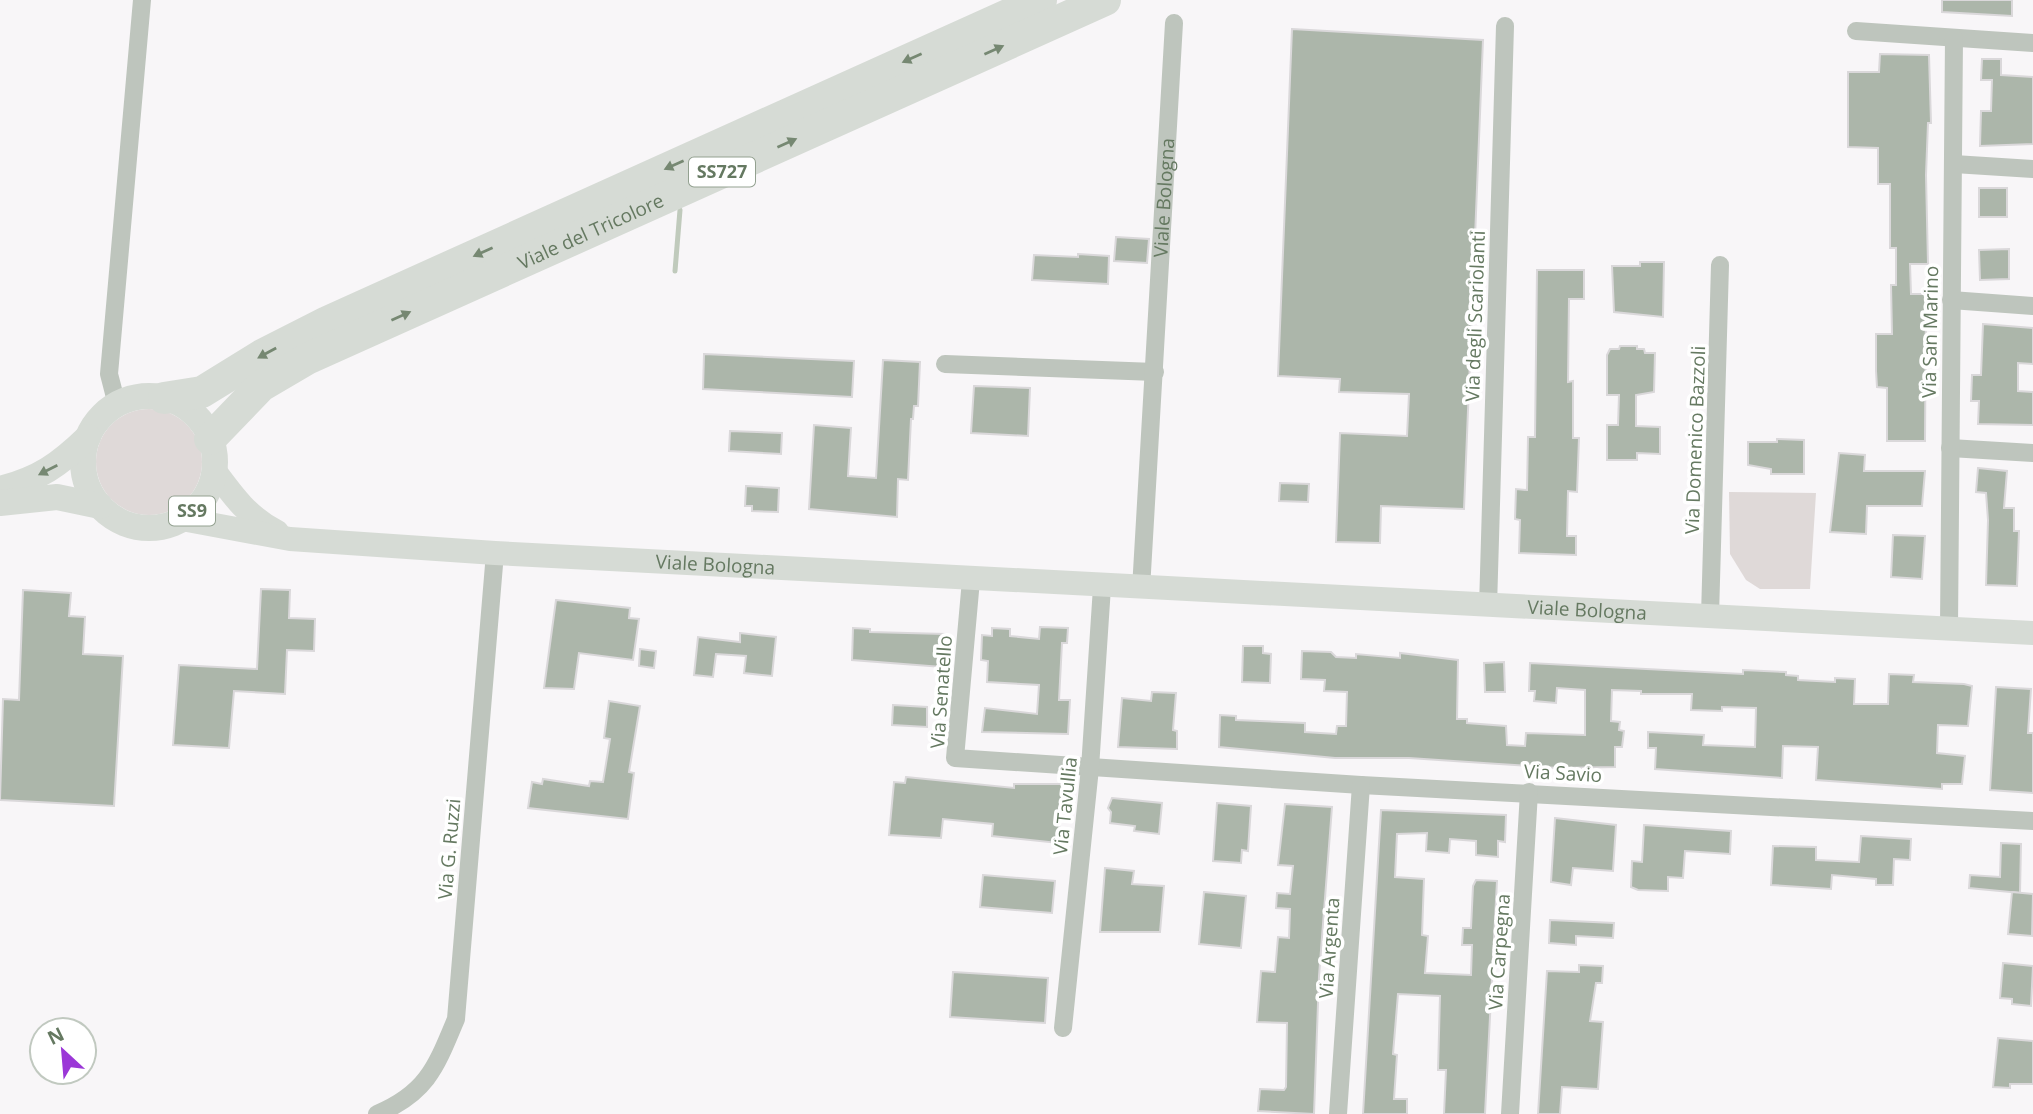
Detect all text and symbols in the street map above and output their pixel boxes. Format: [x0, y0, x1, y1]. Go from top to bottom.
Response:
one-way arrow [984, 44, 1005, 55]
one-way arrow [902, 52, 922, 64]
one-way arrow [777, 137, 797, 149]
street label: Viale Bologna [1147, 137, 1180, 258]
road number: SS727 [689, 158, 755, 187]
one-way arrow [664, 160, 685, 171]
street label: Viale del Tricolore [514, 187, 668, 276]
street label: Via degli Scariolanti [1459, 230, 1491, 402]
one-way arrow [473, 246, 493, 258]
street label: Via San Marino [1916, 266, 1944, 398]
one-way arrow [390, 310, 411, 321]
street label: Via Domenico Bazzoli [1679, 345, 1711, 535]
one-way arrow [257, 347, 276, 359]
one-way arrow [38, 465, 58, 476]
road number: SS9 [169, 496, 215, 526]
street label: Viale Bologna [655, 548, 776, 581]
street label: Viale Bologna [1527, 594, 1648, 626]
street label: Via Senatello [924, 635, 958, 749]
street label: Via Tavullia [1047, 756, 1083, 856]
street label: Via Savio [1523, 758, 1603, 788]
street label: Via G. Ruzzi [432, 797, 466, 901]
street label: Via Carpegna [1482, 893, 1516, 1011]
street label: Via Argenta [1312, 897, 1346, 999]
north arrow [28, 1016, 98, 1086]
text: N [43, 1021, 68, 1051]

